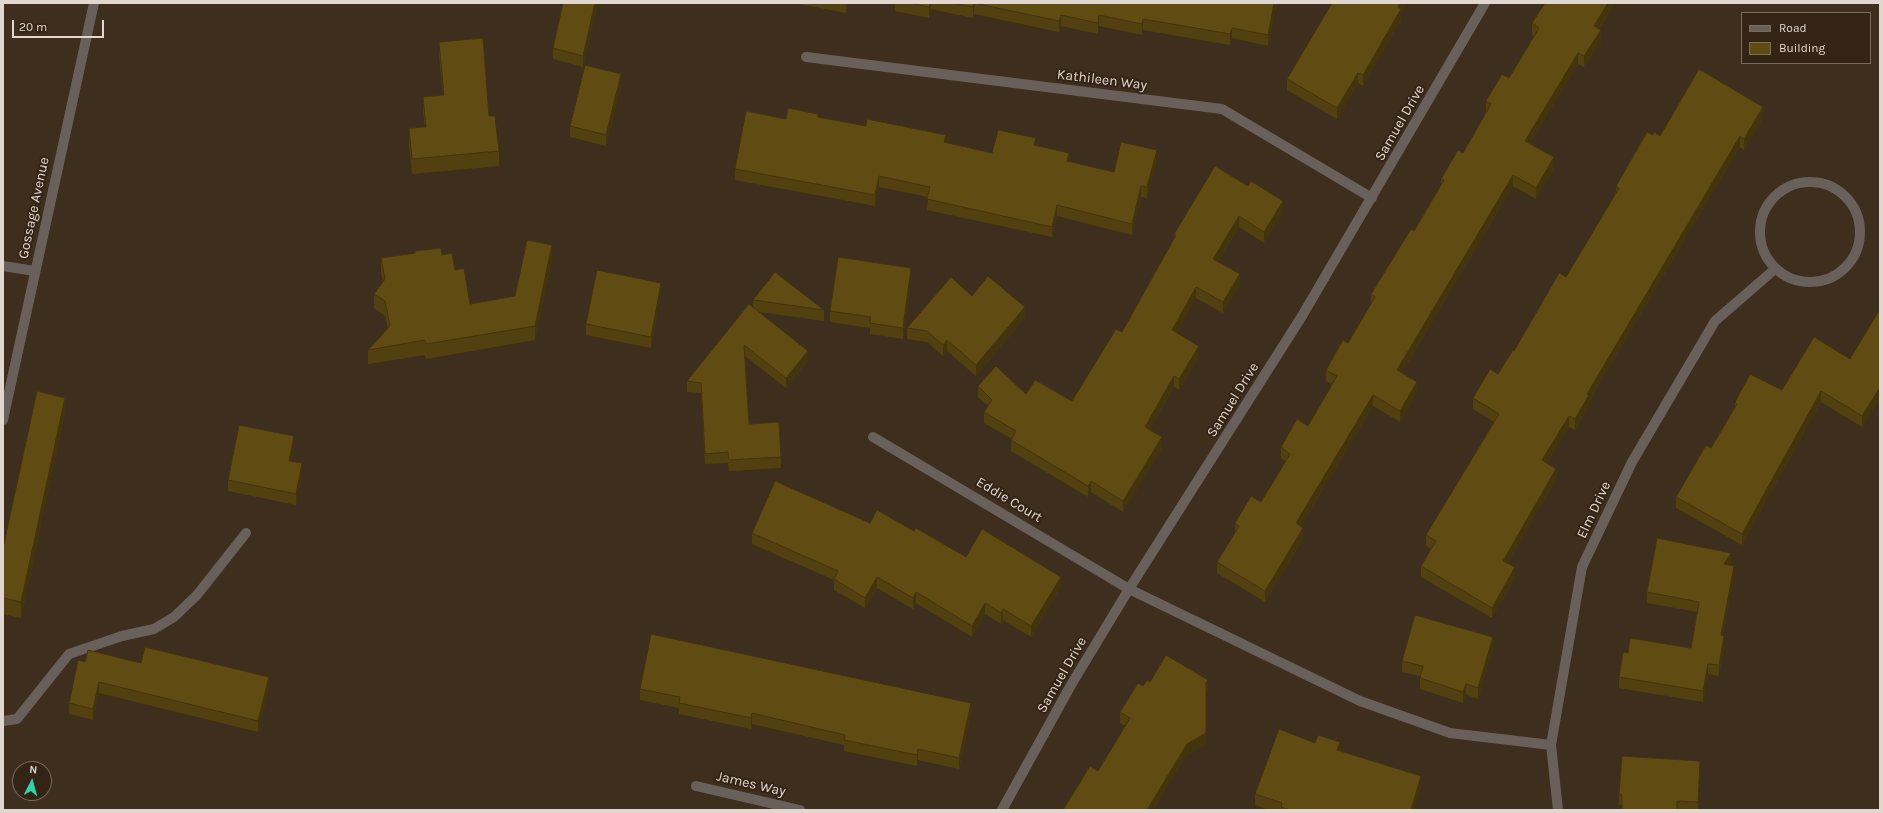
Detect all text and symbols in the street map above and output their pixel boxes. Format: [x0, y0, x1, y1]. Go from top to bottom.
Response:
scale bar [14, 12, 106, 38]
legend [1741, 12, 1871, 64]
text: 20 m [19, 20, 47, 34]
text: Road [1779, 21, 1807, 35]
text: Building [1779, 41, 1825, 55]
street label: Kathileen Way [1056, 66, 1148, 94]
street label: Samuel Drive [1372, 82, 1428, 164]
street label: Gossage Avenue [15, 156, 53, 260]
street label: Samuel Drive [1203, 360, 1263, 440]
street label: Eddie Court [973, 474, 1045, 526]
street label: Elm Drive [1574, 479, 1614, 541]
street label: Samuel Drive [1034, 634, 1090, 716]
north arrow [12, 761, 52, 801]
text: N [29, 763, 38, 776]
street label: James Way [715, 768, 787, 800]

